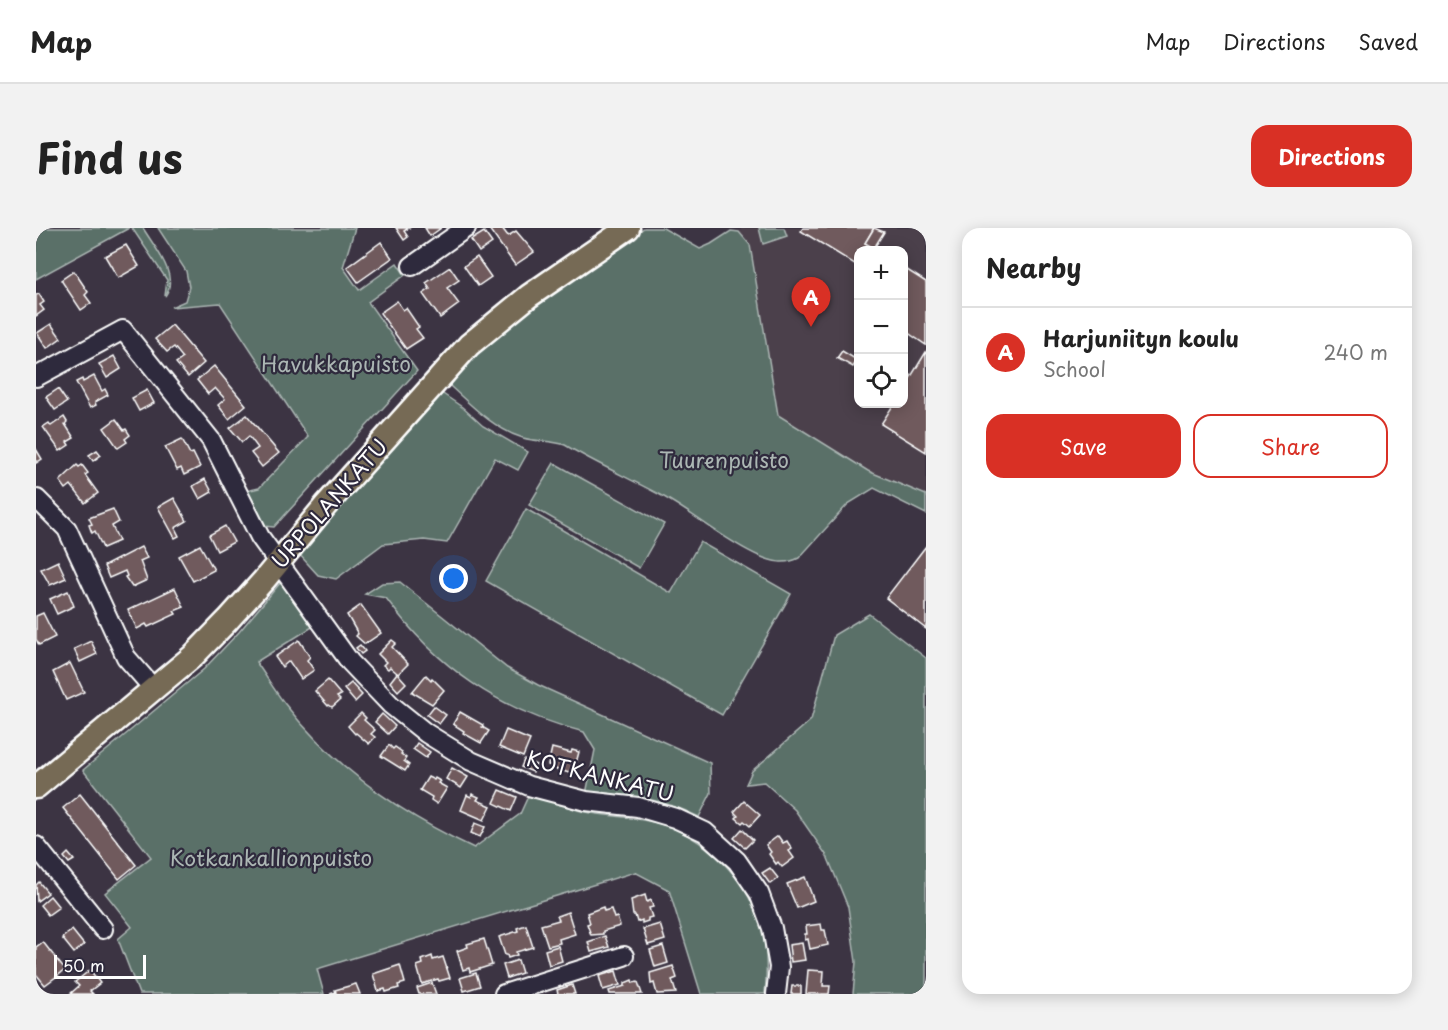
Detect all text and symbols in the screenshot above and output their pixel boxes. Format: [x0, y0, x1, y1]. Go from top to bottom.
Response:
text: Map [30, 20, 92, 63]
text: Map [1145, 25, 1190, 57]
text: Directions [1223, 25, 1325, 57]
text: Saved [1358, 25, 1418, 57]
text: Find us [36, 125, 183, 188]
button: Directions [1251, 125, 1412, 187]
map controls [854, 246, 908, 408]
button: + [854, 246, 908, 300]
text: Nearby [986, 248, 1081, 287]
pin: A [792, 278, 830, 327]
button: − [854, 300, 908, 354]
text: Harjuniityn koulu [1043, 321, 1239, 354]
text: A [998, 337, 1013, 367]
text: 240 m [1323, 337, 1388, 367]
park label: Havukkapuisto [261, 347, 411, 379]
button: locate [854, 354, 908, 408]
text: School [1043, 354, 1106, 384]
button: Save [986, 414, 1181, 478]
button: Share [1193, 414, 1388, 478]
street label: URPOLANKATU [263, 431, 394, 575]
park label: Tuurenpuisto [659, 443, 789, 475]
your location [439, 564, 468, 593]
street label: KOTKANKATU [523, 741, 678, 809]
park label: Kotkankallionpuisto [170, 841, 372, 873]
scale bar [54, 952, 146, 980]
text: 50 m [63, 953, 104, 977]

